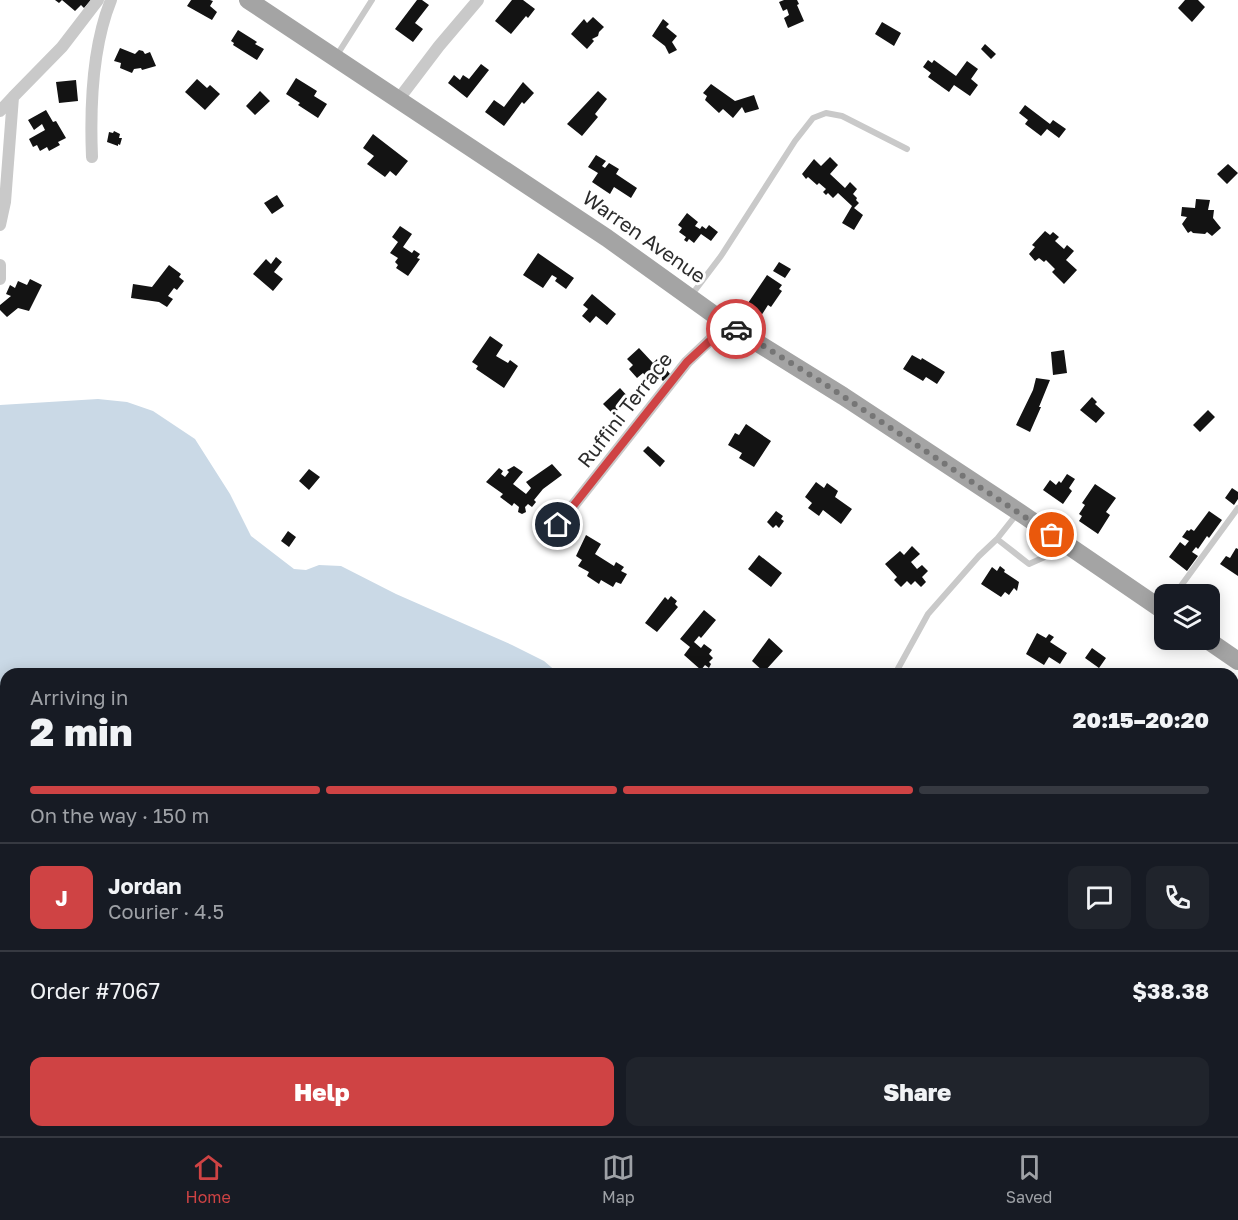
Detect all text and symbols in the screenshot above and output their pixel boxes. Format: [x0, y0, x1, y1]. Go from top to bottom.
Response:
street label: Warren Avenue [578, 185, 711, 287]
courier [706, 299, 766, 359]
icon: car [720, 313, 753, 346]
street label: Ruffini Terrace [572, 347, 677, 472]
pin [532, 499, 583, 550]
icon: home [541, 508, 574, 541]
pin [1026, 509, 1077, 560]
icon: bag [1035, 518, 1068, 551]
map controls [1154, 584, 1220, 650]
button: layers [1154, 584, 1220, 650]
text: Arriving in [30, 685, 128, 709]
text: 20:15–20:20 [1073, 706, 1209, 733]
text: 2 min [30, 708, 133, 755]
text: On the way · 150 m [30, 803, 209, 827]
button: chat [1068, 866, 1131, 929]
button: phone [1146, 866, 1209, 929]
text: Jordan [108, 872, 182, 899]
text: J [55, 884, 68, 911]
text: Courier · 4.5 [108, 899, 224, 923]
text: Order #7067 [30, 977, 160, 1004]
text: $38.38 [1132, 977, 1209, 1004]
button: Help [30, 1057, 614, 1126]
button: Share [626, 1057, 1209, 1126]
tab: Home [186, 1151, 231, 1207]
tab: Map [602, 1151, 635, 1207]
tab: Saved [1006, 1151, 1052, 1207]

